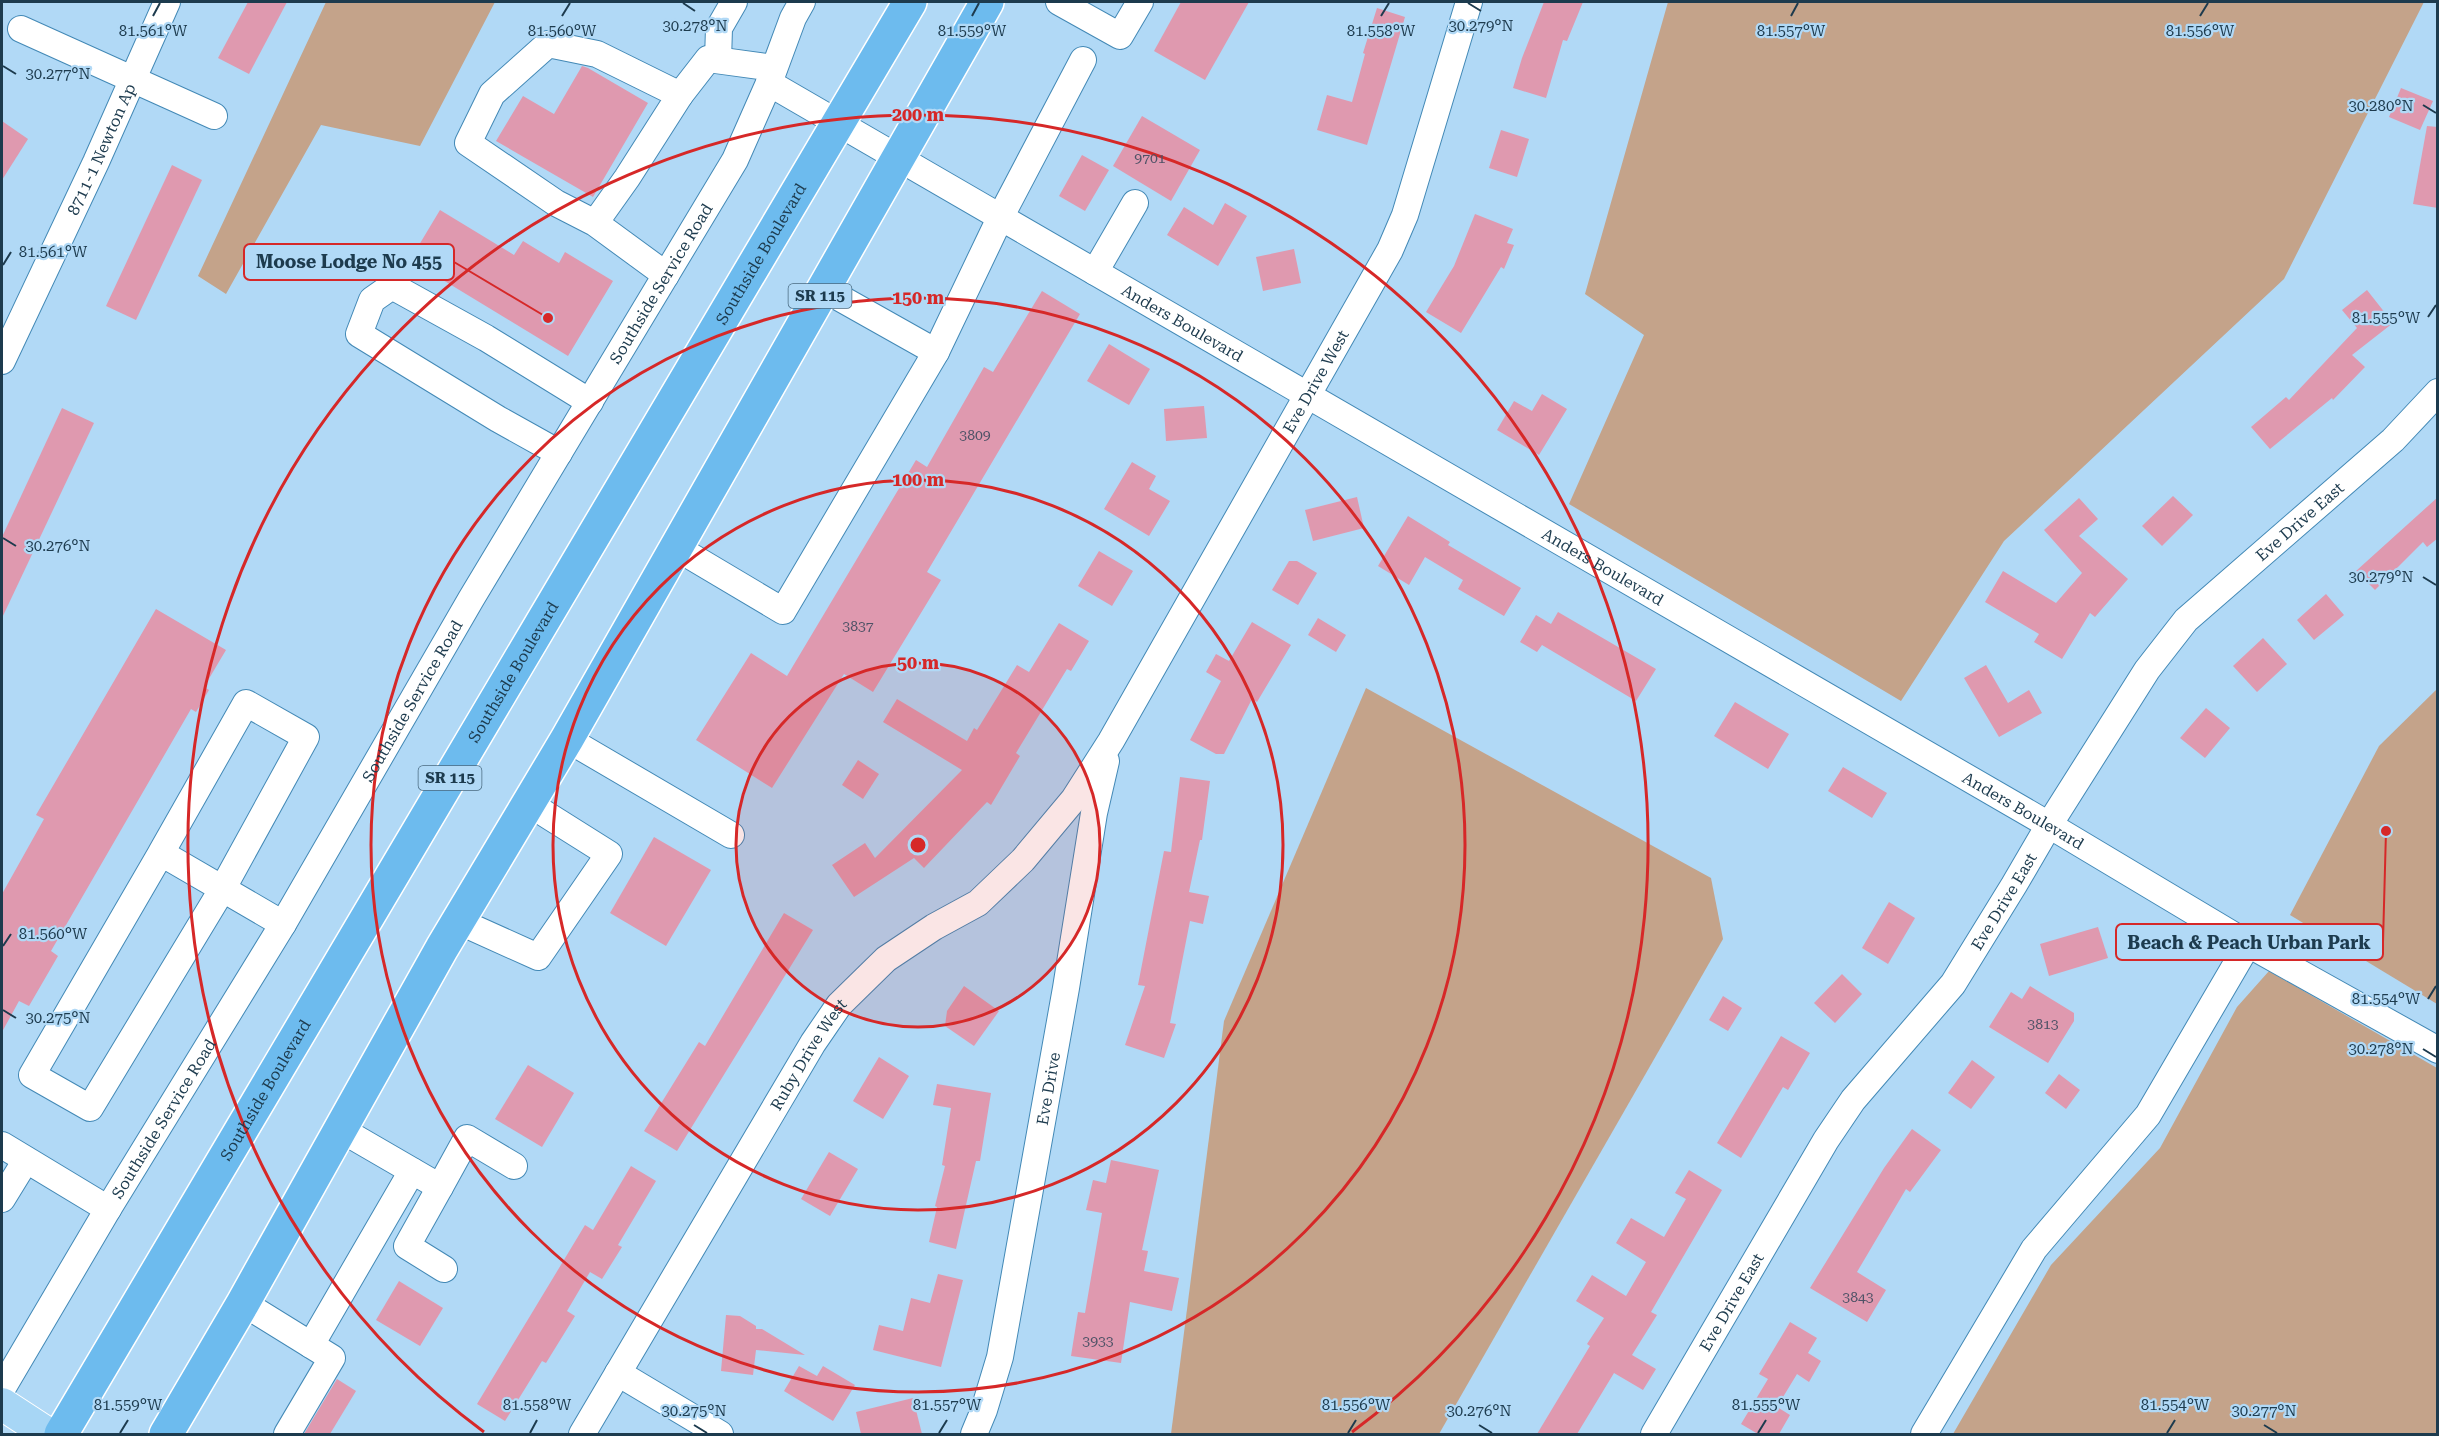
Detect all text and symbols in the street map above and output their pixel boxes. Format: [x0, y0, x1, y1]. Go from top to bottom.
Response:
text: 30.278°N [662, 17, 728, 35]
text: 30.279°N [1448, 17, 1514, 35]
text: 81.561°W [119, 22, 188, 40]
text: 81.560°W [528, 22, 597, 40]
text: 81.559°W [938, 22, 1007, 40]
text: 81.558°W [1347, 22, 1416, 40]
text: 81.557°W [1757, 22, 1826, 40]
text: 81.556°W [2166, 22, 2235, 40]
text: 30.277°N [25, 65, 91, 83]
street label: 8711-1 Newton Ap [63, 80, 139, 218]
text: 30.280°N [2348, 97, 2414, 115]
text: 200 m [892, 104, 945, 125]
house number: 9701 [1134, 150, 1166, 166]
street label: Southside Boulevard [712, 180, 810, 328]
street label: Southside Service Road [605, 200, 716, 367]
text: 81.561°W [19, 243, 88, 261]
callout: Moose Lodge No 455 [244, 244, 454, 280]
text: Moose Lodge No 455 [256, 251, 442, 272]
street label: Anders Boulevard [1118, 280, 1247, 365]
road number: SR 115 [788, 284, 852, 308]
text: 150 m [892, 287, 945, 308]
text: 81.555°W [2352, 309, 2421, 327]
street label: Eve Drive West [1279, 326, 1352, 436]
house number: 3809 [959, 427, 991, 443]
text: 100 m [892, 469, 945, 490]
street label: Eve Drive East [2252, 478, 2347, 565]
street label: Anders Boulevard [1539, 524, 1667, 609]
text: 30.276°N [25, 537, 91, 555]
text: 30.279°N [2348, 568, 2414, 586]
street label: Southside Boulevard [464, 598, 562, 746]
street label: Southside Service Road [358, 617, 466, 785]
house number: 3837 [842, 618, 874, 634]
text: 50 m [897, 652, 940, 673]
road number: SR 115 [418, 766, 482, 790]
street label: Anders Boulevard [1959, 768, 2087, 853]
centre of rings [908, 835, 928, 855]
street label: Eve Drive East [1967, 849, 2040, 953]
callout: Beach & Peach Urban Park [2116, 924, 2383, 960]
text: 81.560°W [19, 925, 88, 943]
text: Beach & Peach Urban Park [2127, 932, 2371, 953]
text: 81.554°W [2352, 990, 2421, 1008]
street label: Ruby Drive West [766, 994, 850, 1113]
text: 30.275°N [25, 1009, 91, 1027]
street label: Southside Boulevard [216, 1016, 314, 1164]
house number: 3813 [2027, 1016, 2059, 1032]
street label: Southside Service Road [107, 1035, 220, 1202]
text: 30.278°N [2348, 1040, 2414, 1058]
street label: Eve Drive [1032, 1050, 1064, 1127]
street label: Eve Drive East [1695, 1249, 1767, 1354]
house number: 3843 [1842, 1289, 1874, 1305]
house number: 3933 [1082, 1333, 1114, 1349]
text: 81.559°W [94, 1396, 163, 1414]
text: 81.558°W [503, 1396, 572, 1414]
text: 81.557°W [913, 1396, 982, 1414]
text: 81.556°W [1322, 1396, 1391, 1414]
text: 81.555°W [1732, 1396, 1801, 1414]
text: 81.554°W [2141, 1396, 2210, 1414]
text: 30.275°N [661, 1402, 727, 1420]
text: 30.276°N [1446, 1402, 1512, 1420]
text: 30.277°N [2231, 1402, 2297, 1420]

